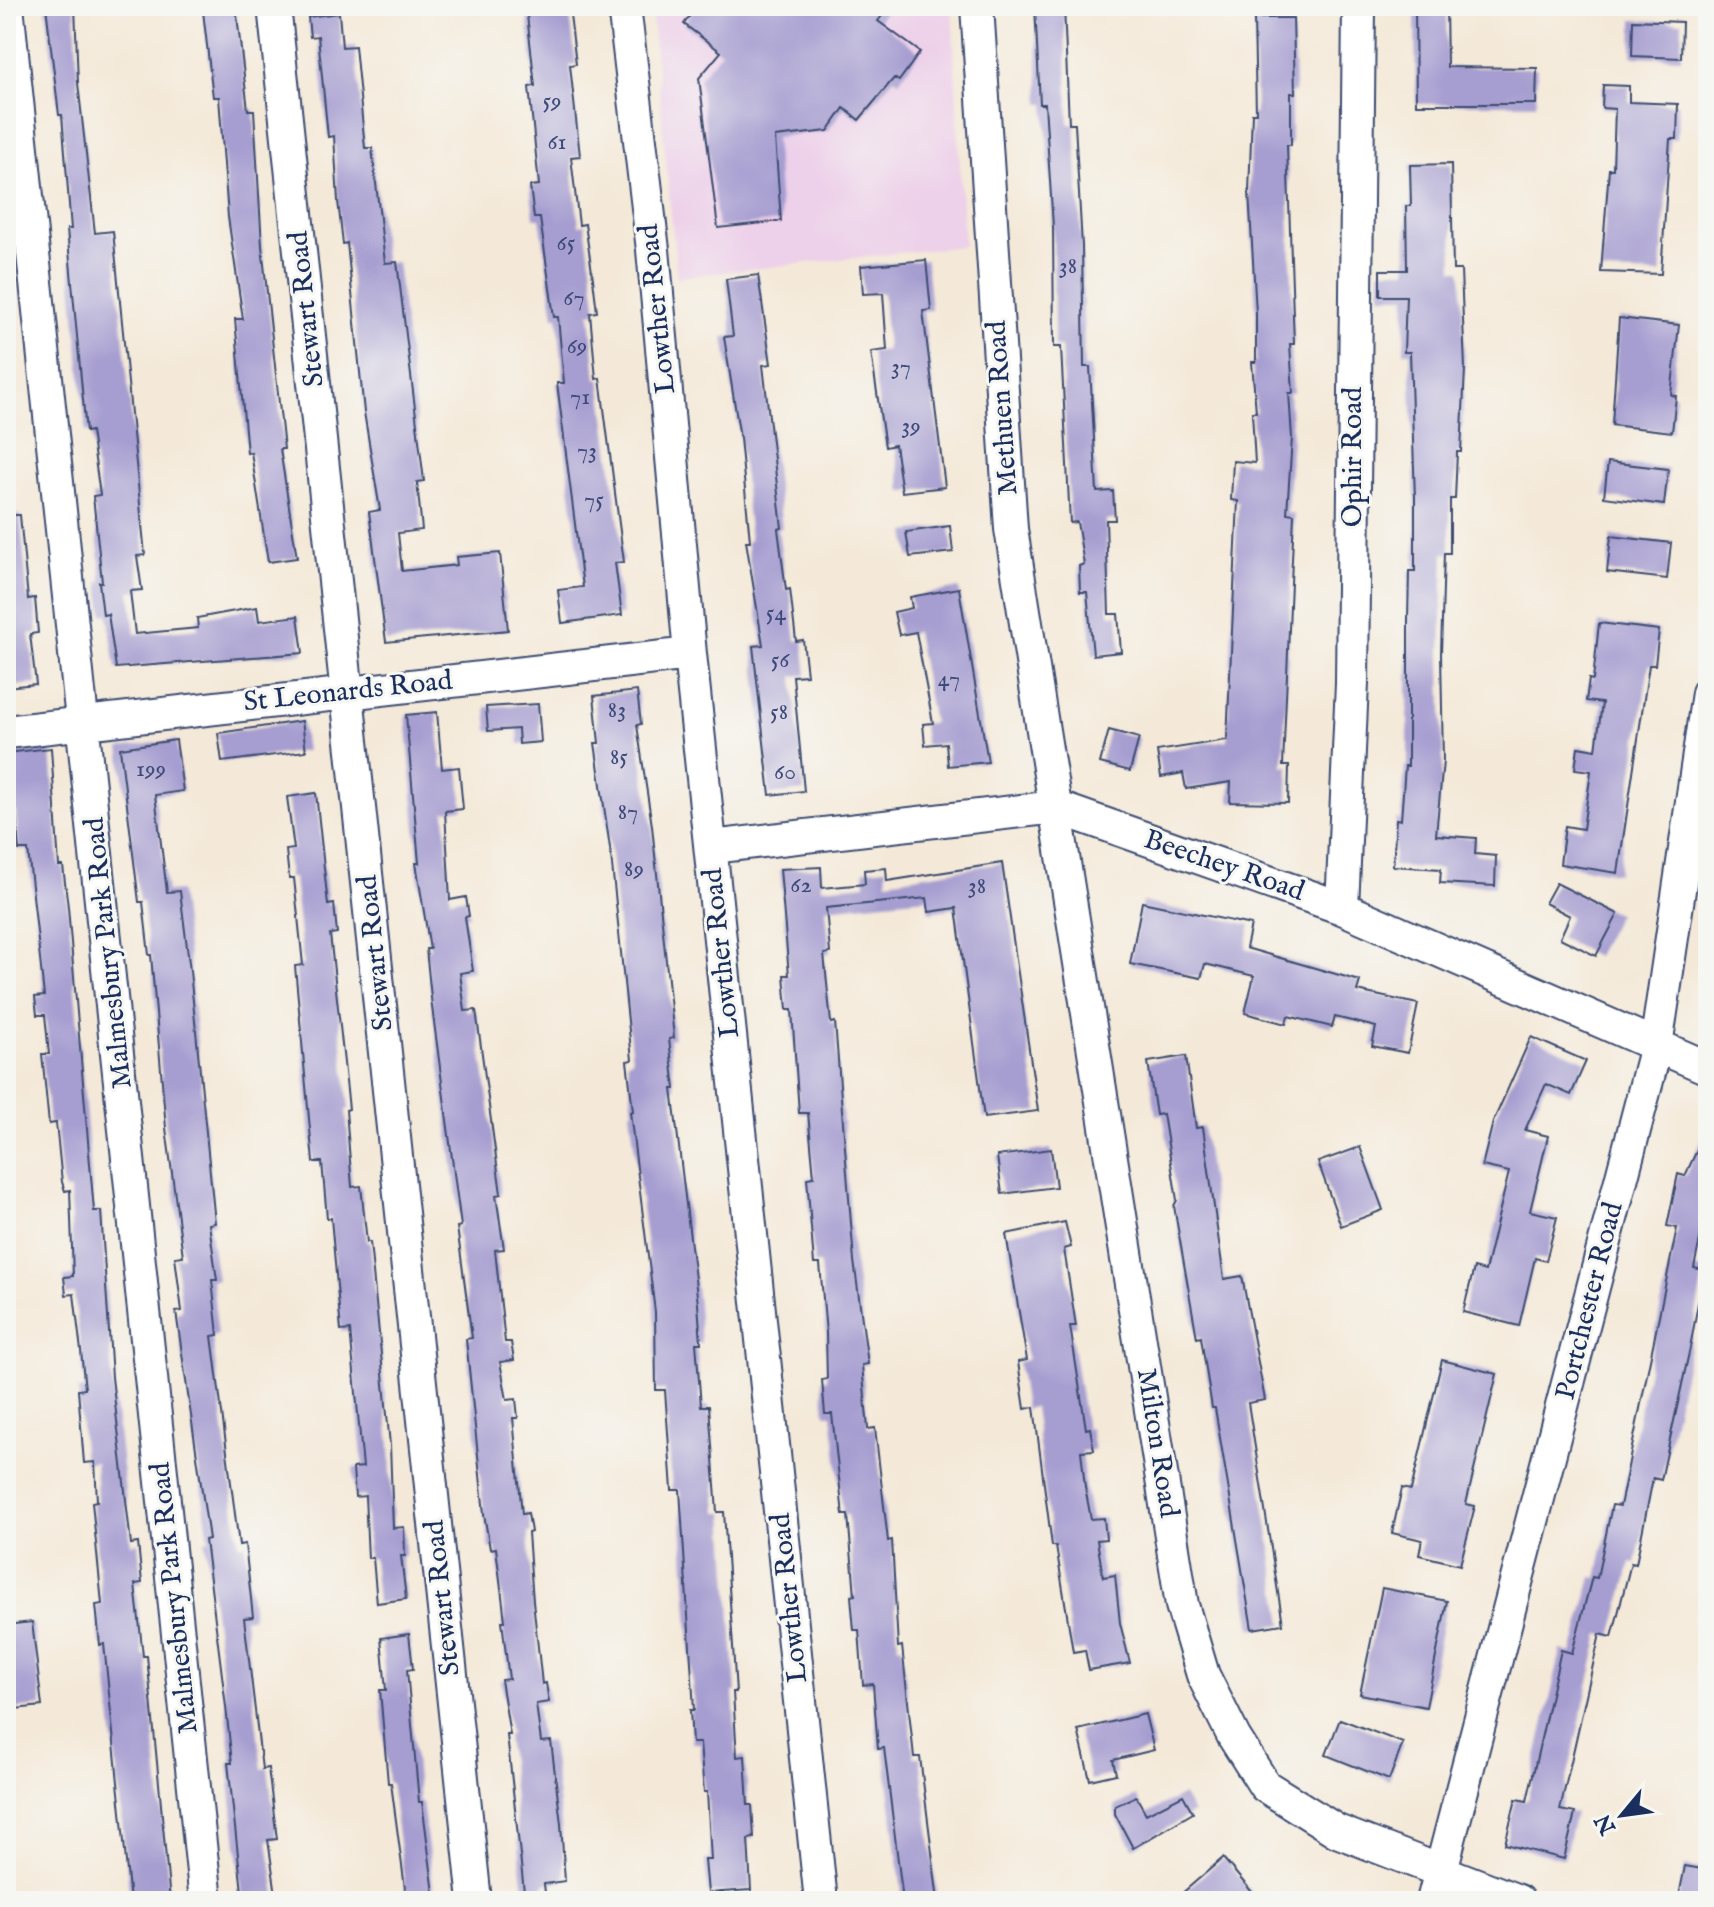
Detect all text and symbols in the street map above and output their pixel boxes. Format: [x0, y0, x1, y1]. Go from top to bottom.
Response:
house number: 59 [542, 86, 562, 117]
house number: 61 [548, 127, 566, 158]
street label: Lowther Road [632, 222, 684, 396]
house number: 65 [557, 228, 576, 259]
street label: Stewart Road [281, 229, 333, 389]
house number: 38 [1059, 251, 1077, 282]
house number: 67 [563, 283, 585, 314]
street label: Methuen Road [979, 319, 1027, 496]
house number: 69 [567, 331, 587, 362]
house number: 37 [891, 352, 911, 383]
house number: 71 [570, 382, 590, 413]
street label: Ophir Road [1336, 387, 1371, 527]
house number: 39 [901, 411, 921, 442]
house number: 73 [577, 436, 597, 467]
house number: 75 [584, 485, 604, 516]
house number: 54 [766, 598, 786, 629]
house number: 56 [771, 645, 790, 676]
street label: St Leonards Road [242, 664, 454, 720]
house number: 47 [938, 664, 960, 695]
house number: 83 [608, 695, 626, 726]
house number: 58 [770, 697, 788, 728]
house number: 85 [610, 742, 628, 773]
house number: 199 [136, 754, 166, 785]
house number: 60 [774, 757, 796, 788]
house number: 87 [618, 797, 638, 828]
street label: Malmesbury Park Road [77, 816, 141, 1090]
street label: Beechey Road [1139, 822, 1309, 910]
house number: 89 [624, 854, 644, 885]
street label: Lowther Road [696, 866, 748, 1040]
house number: 62 [790, 870, 812, 901]
house number: 38 [968, 871, 986, 902]
street label: Stewart Road [350, 873, 402, 1033]
street label: Portchester Road [1549, 1199, 1631, 1403]
street label: Milton Road [1128, 1366, 1186, 1520]
street label: Malmesbury Park Road [143, 1461, 207, 1735]
street label: Lowther Road [764, 1511, 816, 1685]
street label: Stewart Road [417, 1518, 469, 1678]
north arrow [1582, 1775, 1662, 1855]
text: N [1589, 1809, 1624, 1840]

